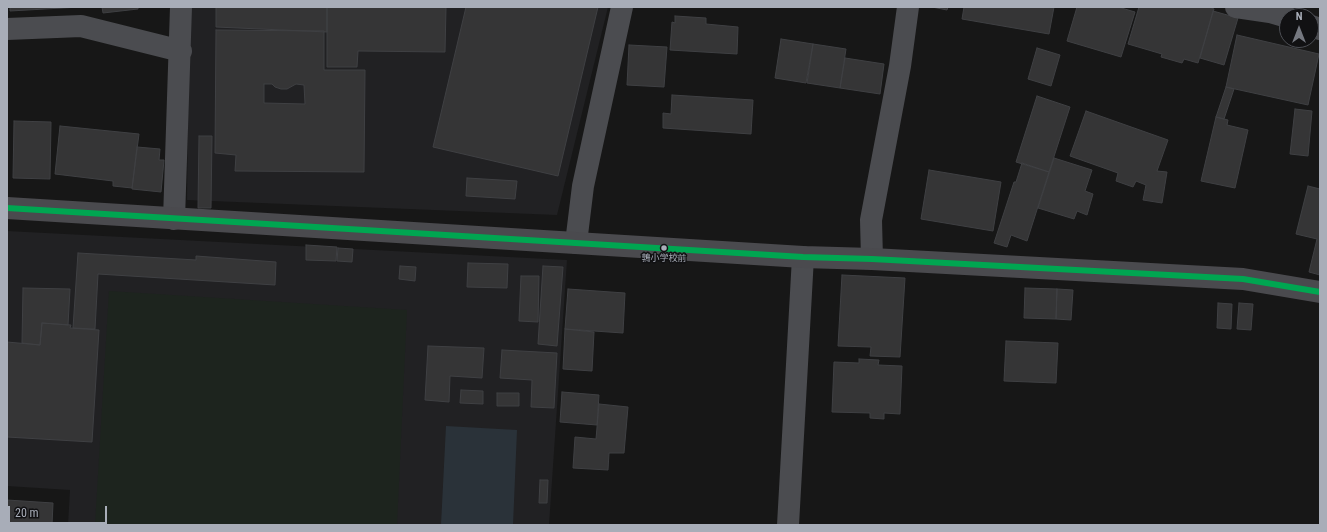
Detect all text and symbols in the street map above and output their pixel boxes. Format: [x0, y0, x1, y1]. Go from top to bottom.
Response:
north arrow [1279, 8, 1319, 48]
text: N [1296, 10, 1302, 23]
marker: 鶉小学校前 [659, 243, 669, 253]
place label: 鶉小学校前 [642, 254, 686, 264]
scale bar [10, 498, 109, 524]
text: 20 m [15, 506, 39, 520]

